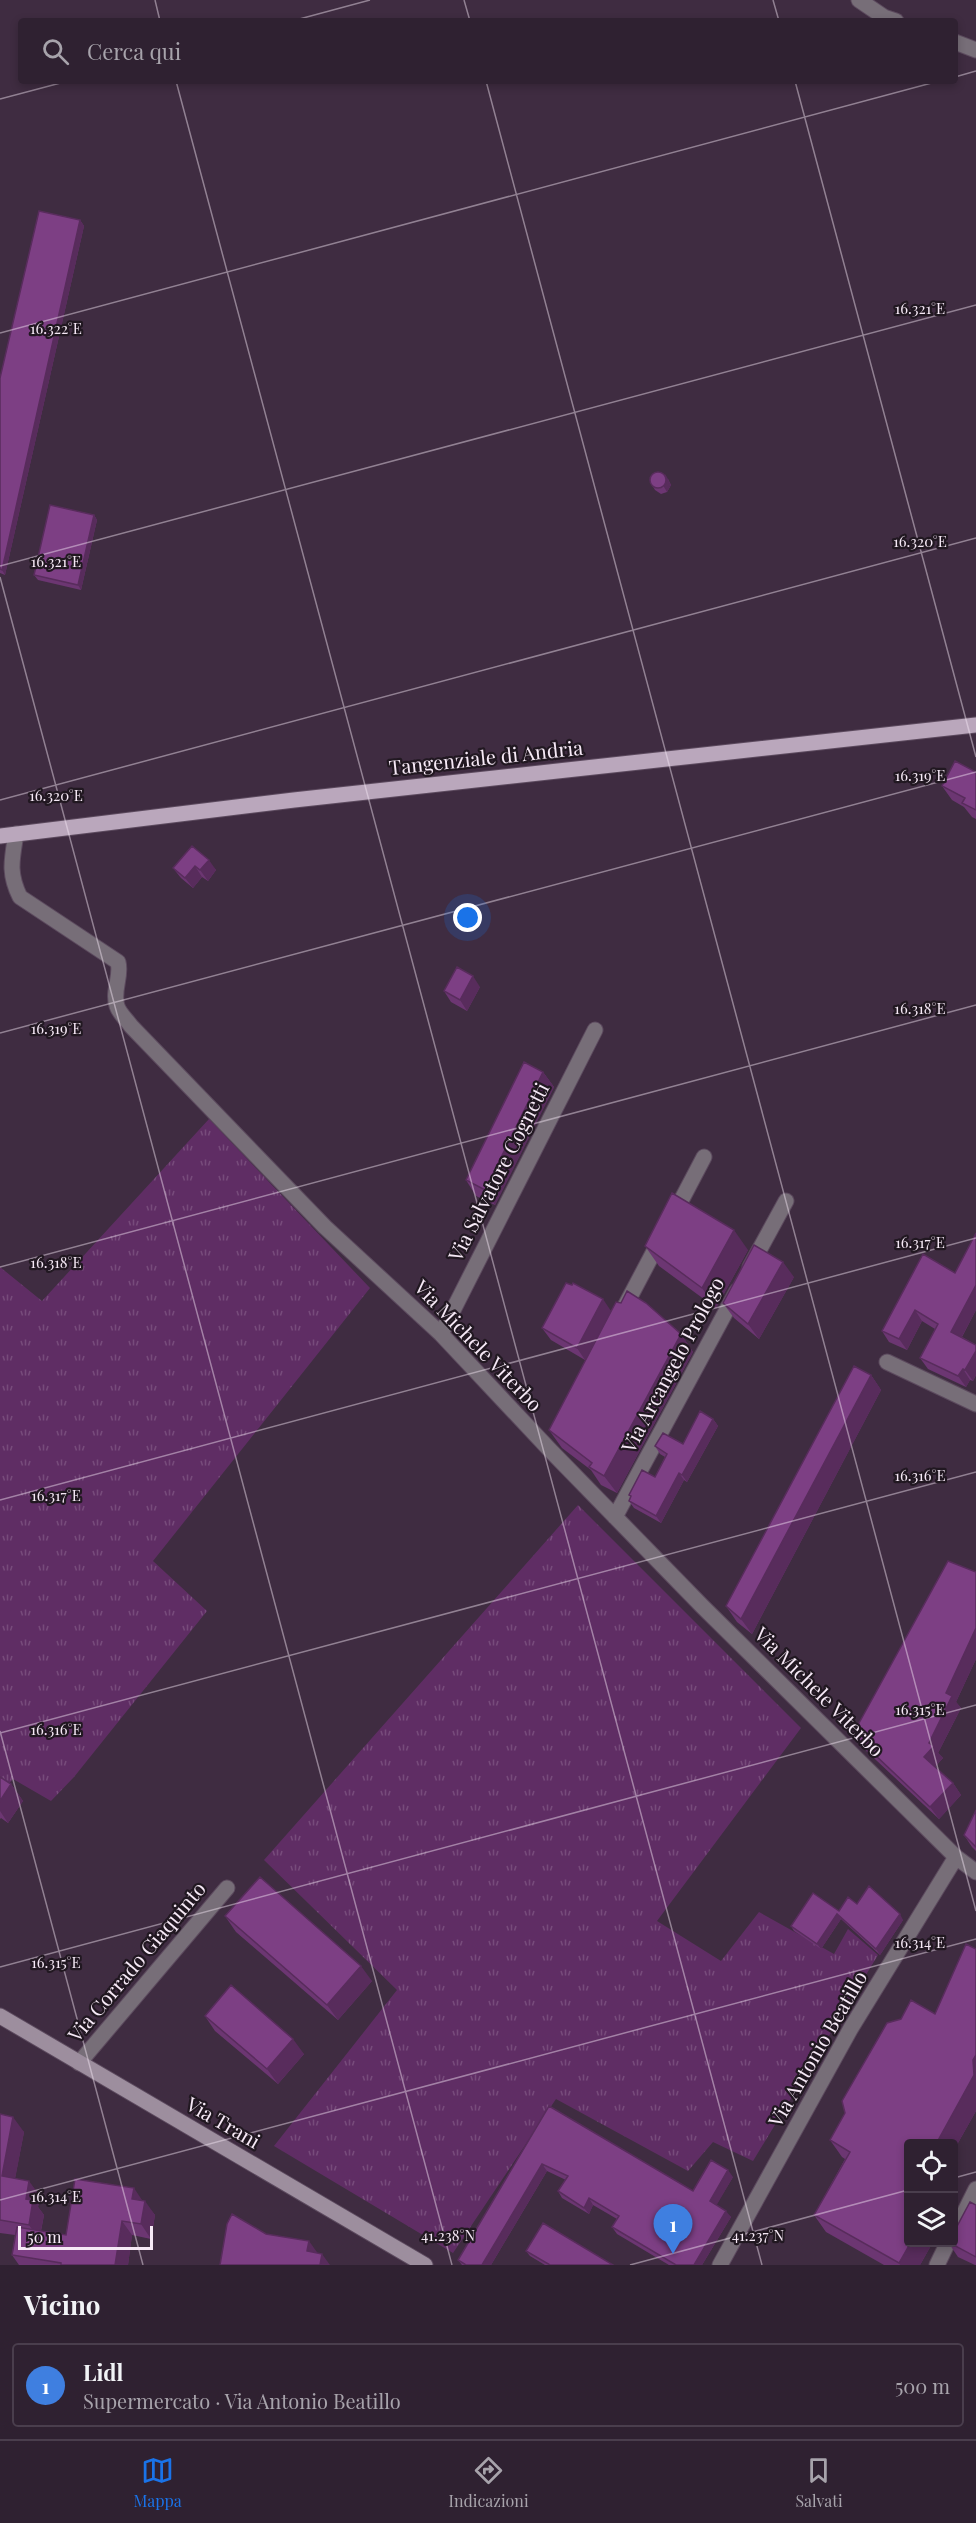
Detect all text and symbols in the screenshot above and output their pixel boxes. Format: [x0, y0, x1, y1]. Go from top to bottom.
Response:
search box [18, 18, 958, 84]
icon: search [39, 35, 72, 68]
text: Cerca qui [87, 36, 181, 66]
text: 16.321°E [895, 298, 945, 318]
text: 16.322°E [30, 318, 82, 338]
text: 16.320°E [893, 531, 947, 551]
text: 16.321°E [31, 551, 81, 571]
street label: Tangenziale di Andria [388, 733, 584, 780]
text: 16.319°E [895, 765, 945, 785]
text: 16.320°E [29, 785, 83, 805]
your location [453, 903, 482, 932]
text: 16.318°E [894, 998, 946, 1018]
text: 16.319°E [31, 1018, 81, 1038]
street label: Via Salvatore Cognetti [440, 1077, 554, 1266]
text: 16.317°E [895, 1232, 945, 1252]
text: 16.318°E [30, 1252, 82, 1272]
street label: Via Arcangelo Prologo [613, 1272, 729, 1458]
street label: Via Michele Viterbo [408, 1273, 549, 1417]
text: 16.316°E [894, 1465, 946, 1485]
text: 16.317°E [31, 1485, 81, 1505]
street label: Via Michele Viterbo [749, 1619, 891, 1762]
text: 16.315°E [895, 1699, 945, 1719]
text: 16.316°E [30, 1719, 82, 1739]
street label: Via Corrado Giaquinto [60, 1875, 211, 2048]
text: 16.314°E [895, 1932, 945, 1952]
text: 16.315°E [31, 1952, 81, 1972]
street label: Via Antonio Beatillo [761, 1965, 872, 2132]
street label: Via Trani [181, 2089, 266, 2154]
map controls [904, 2139, 958, 2247]
button: locate [904, 2139, 958, 2193]
text: 16.314°E [31, 2186, 81, 2206]
button: layers [904, 2193, 958, 2247]
pin: 1 [654, 2204, 692, 2254]
scale bar [18, 2223, 153, 2250]
text: 41.238°N [421, 2225, 475, 2245]
text: 41.237°N [732, 2225, 785, 2245]
text: 50 m [27, 2226, 61, 2247]
text: Vicino [24, 2287, 101, 2322]
text: Lidl [83, 2357, 123, 2387]
text: 1 [42, 2372, 49, 2399]
text: 500 m [895, 2372, 950, 2399]
text: Supermercato · Via Antonio Beatillo [83, 2387, 401, 2414]
tab: Mappa [133, 2454, 182, 2511]
tab: Indicazioni [449, 2454, 529, 2511]
tab: Salvati [795, 2454, 843, 2511]

